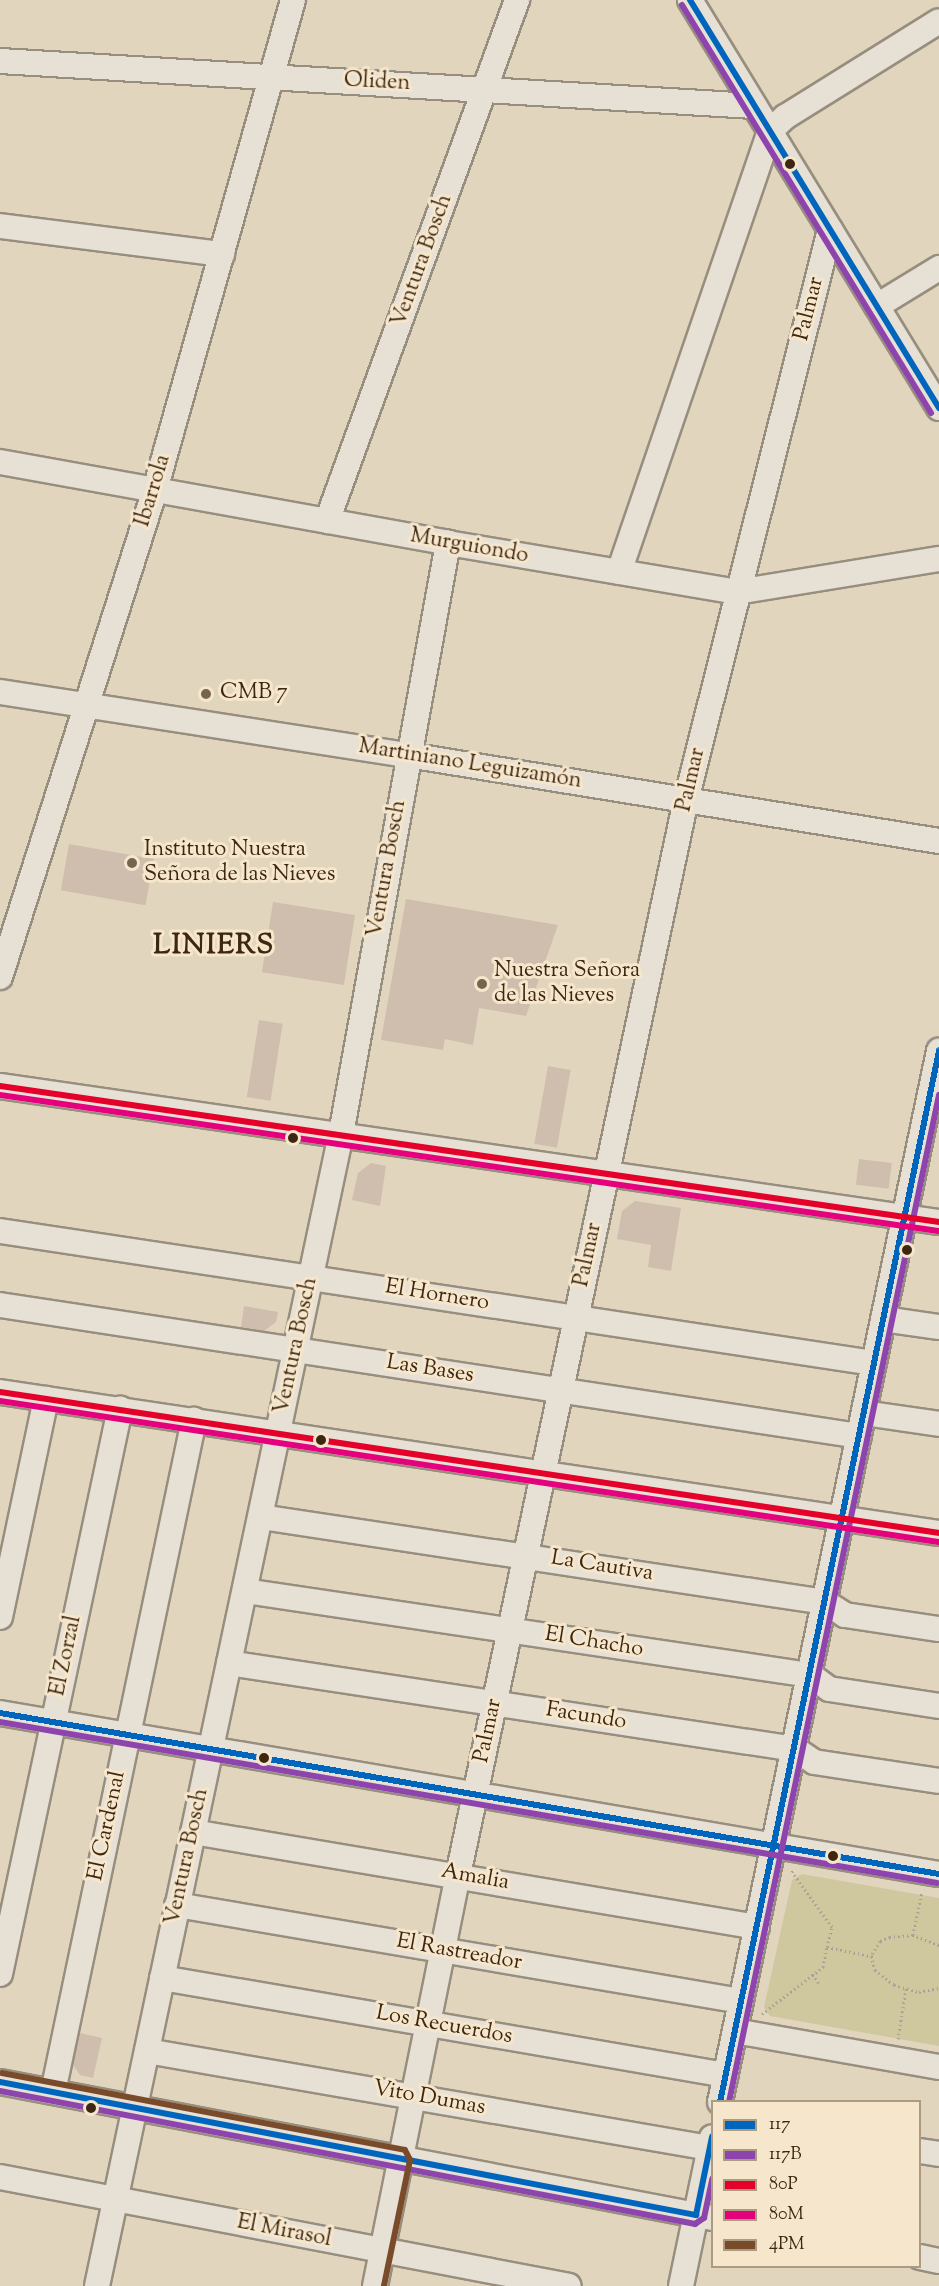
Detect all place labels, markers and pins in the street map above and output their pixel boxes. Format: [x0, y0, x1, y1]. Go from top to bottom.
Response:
unlabelled marker [784, 158, 796, 170]
place label: CMB 7 [220, 681, 288, 707]
marker: CMB 7 [197, 685, 215, 703]
place label: Instituto Nuestra Señora de las Nieves [144, 837, 335, 888]
marker: Instituto Nuestra Señora de las Nieves [125, 856, 139, 870]
place label: Nuestra Señora de las Nieves [494, 958, 640, 1010]
marker: Nuestra Señora de las Nieves [475, 977, 489, 991]
unlabelled marker [287, 1132, 299, 1144]
unlabelled marker [901, 1244, 913, 1256]
unlabelled marker [315, 1434, 327, 1446]
unlabelled marker [258, 1752, 270, 1764]
unlabelled marker [827, 1850, 839, 1862]
unlabelled marker [85, 2102, 97, 2114]

